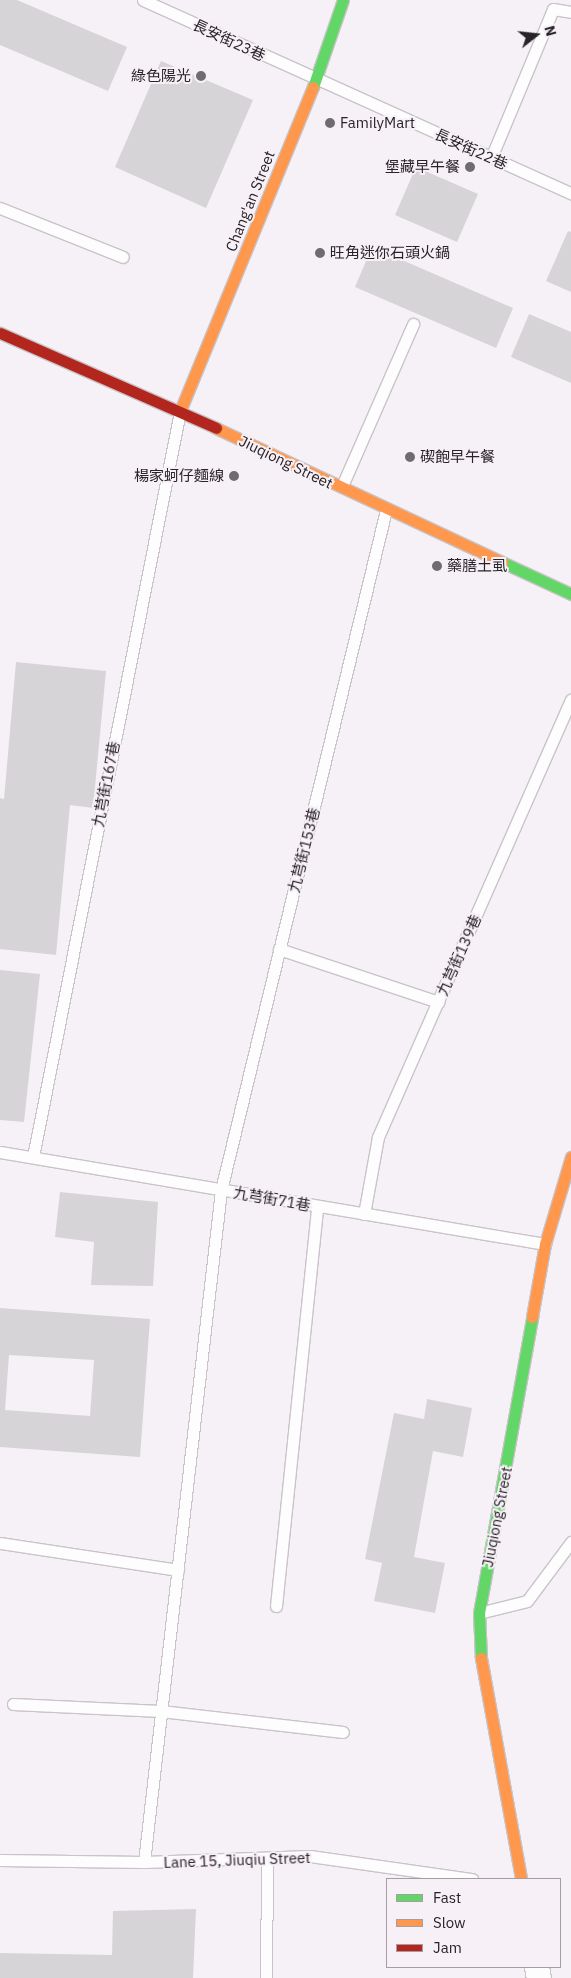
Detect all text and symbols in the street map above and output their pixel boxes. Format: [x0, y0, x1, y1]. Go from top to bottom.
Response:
north arrow [511, 10, 561, 60]
street label: 長安街23巷 [190, 15, 268, 65]
text: N [540, 24, 560, 38]
place label: 綠色陽光 [131, 67, 191, 85]
marker: 綠色陽光 [195, 70, 207, 82]
place label: FamilyMart [340, 114, 415, 132]
marker: FamilyMart [324, 117, 336, 129]
street label: 長安街22巷 [432, 125, 510, 173]
street label: Chang'an Street [222, 148, 278, 254]
place label: 堡藏早午餐 [385, 158, 460, 176]
marker: 堡藏早午餐 [464, 161, 476, 173]
place label: 旺角迷你石頭火鍋 [330, 244, 450, 262]
marker: 旺角迷你石頭火鍋 [314, 247, 326, 259]
street label: Jiuqiong Street [236, 432, 336, 492]
place label: 碶飽早午餐 [420, 448, 495, 466]
marker: 碶飽早午餐 [404, 451, 416, 463]
place label: 楊家蚵仔麵線 [134, 467, 224, 485]
marker: 楊家蚵仔麵線 [228, 470, 240, 482]
place label: 藥膳土虱 [447, 557, 507, 575]
marker: 藥膳土虱 [431, 560, 443, 572]
street label: 九芎街167巷 [89, 740, 123, 828]
street label: 九芎街153巷 [285, 806, 323, 894]
street label: 九芎街139巷 [433, 912, 485, 998]
street label: 九芎街71巷 [232, 1183, 312, 1215]
street label: Jiuqiong Street [478, 1465, 516, 1569]
street label: Lane 15, Jiuqiu Street [163, 1848, 311, 1872]
legend [386, 1878, 561, 1968]
text: Fast [433, 1888, 461, 1907]
text: Slow [433, 1913, 466, 1932]
text: Jam [433, 1938, 462, 1957]

